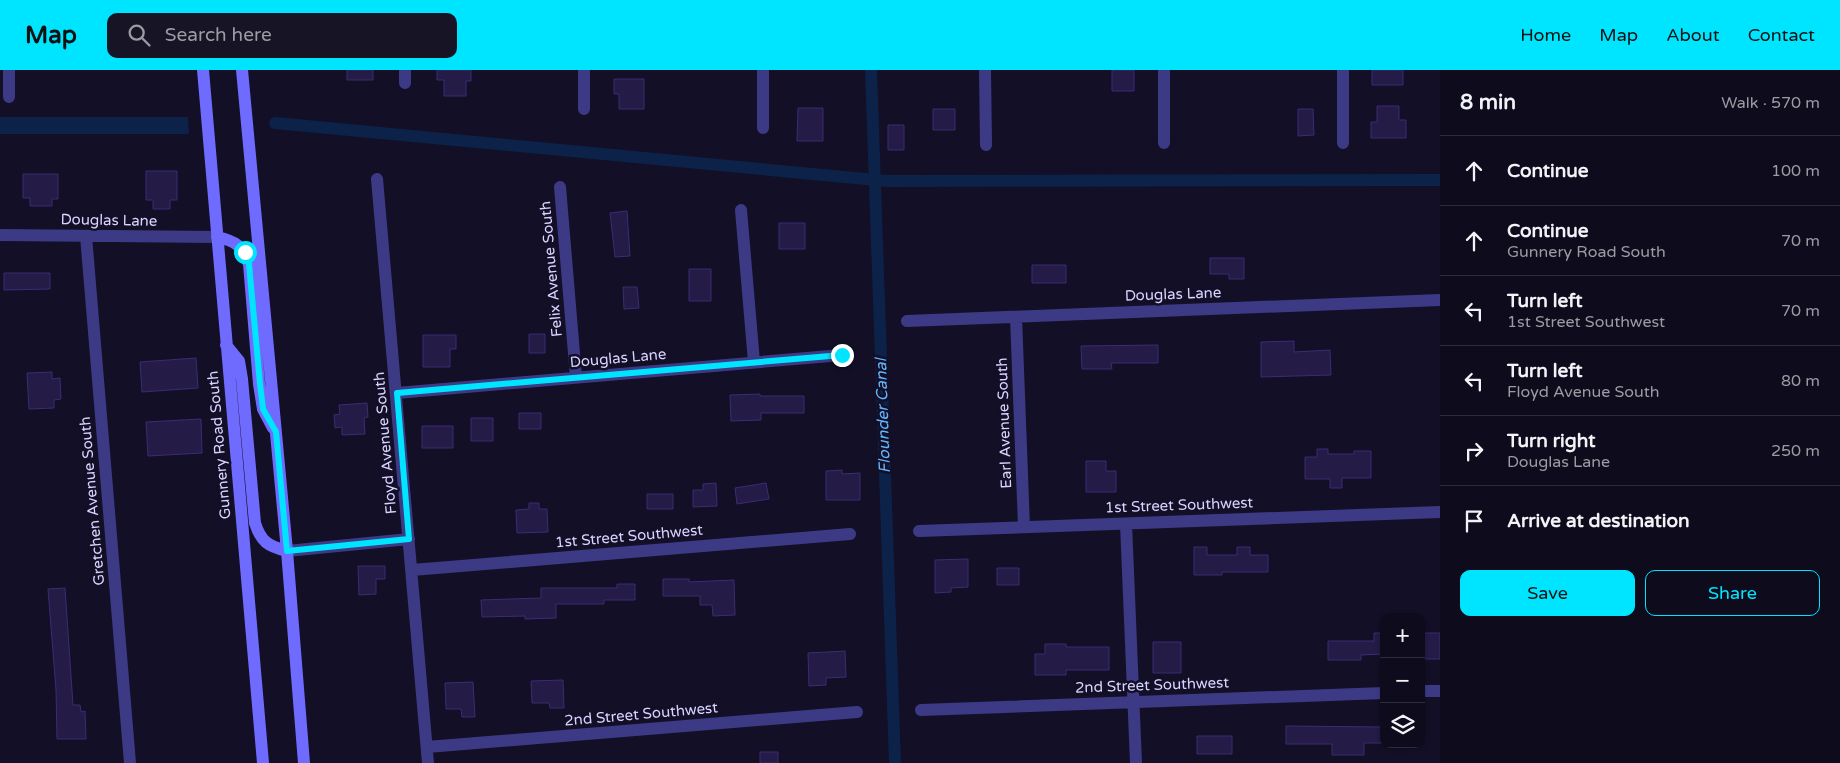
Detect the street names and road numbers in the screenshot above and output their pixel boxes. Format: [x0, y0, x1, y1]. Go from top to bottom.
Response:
street label: Felix Avenue South [536, 200, 566, 338]
street label: Douglas Lane [61, 210, 157, 230]
street label: Douglas Lane [1124, 283, 1222, 305]
street label: Douglas Lane [569, 345, 667, 371]
street label: Earl Avenue South [993, 357, 1015, 489]
street label: Gunnery Road South [204, 370, 234, 520]
street label: Floyd Avenue South [370, 371, 400, 515]
street label: Gretchen Avenue South [76, 416, 108, 586]
street label: 1st Street Southwest [1105, 493, 1254, 517]
street label: 1st Street Southwest [554, 521, 704, 551]
street label: 2nd Street Southwest [1075, 673, 1230, 697]
street label: 2nd Street Southwest [563, 698, 719, 730]

